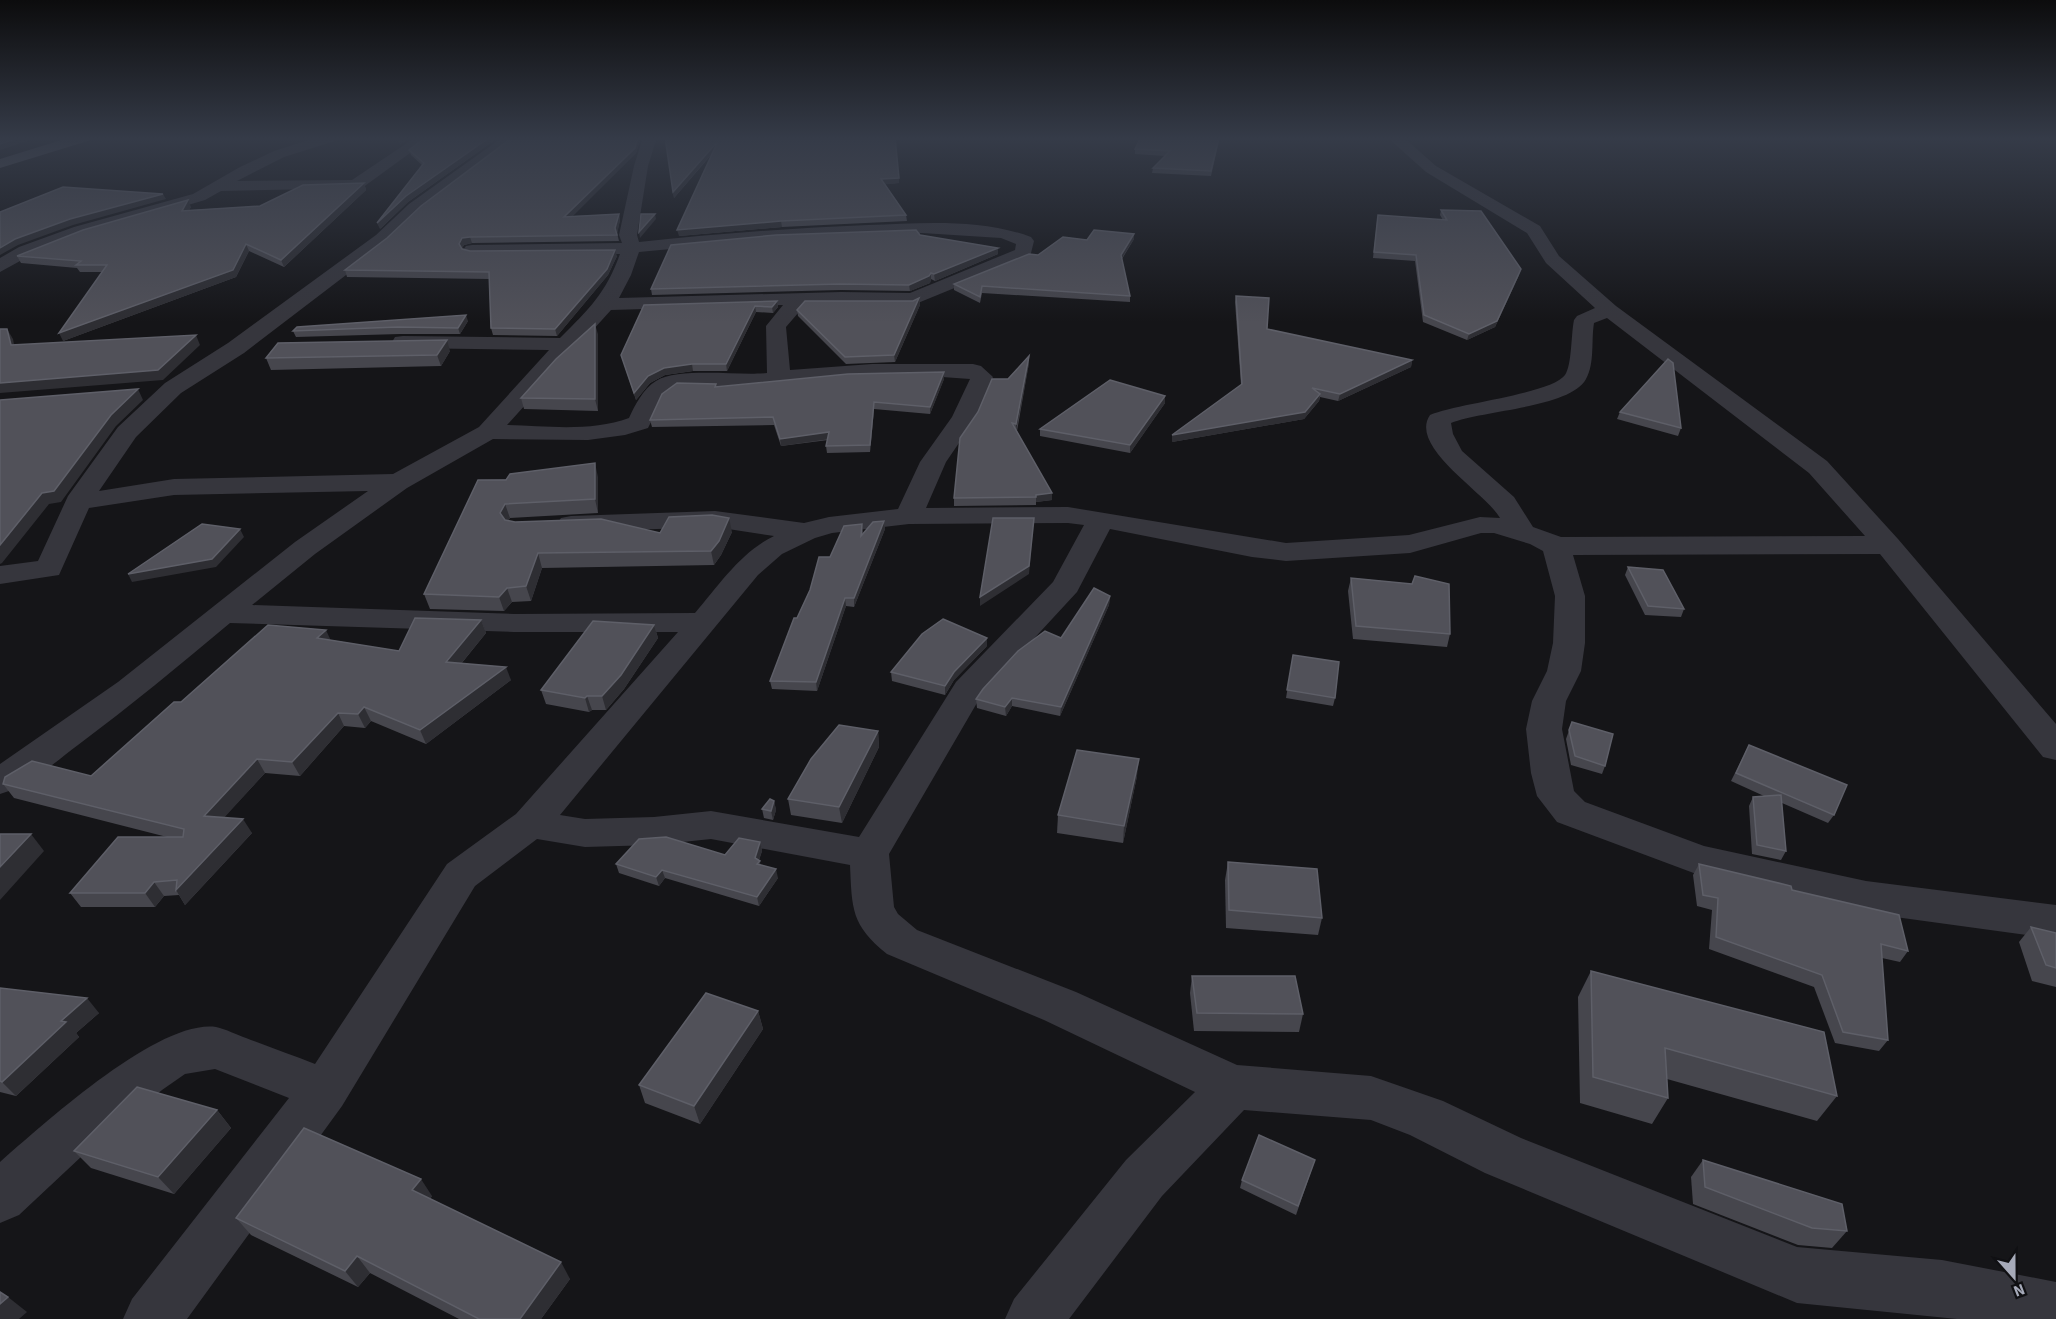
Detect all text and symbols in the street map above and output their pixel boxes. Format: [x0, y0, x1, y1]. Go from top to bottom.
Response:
north arrow [1984, 1247, 2044, 1307]
text: N [2010, 1278, 2028, 1302]

